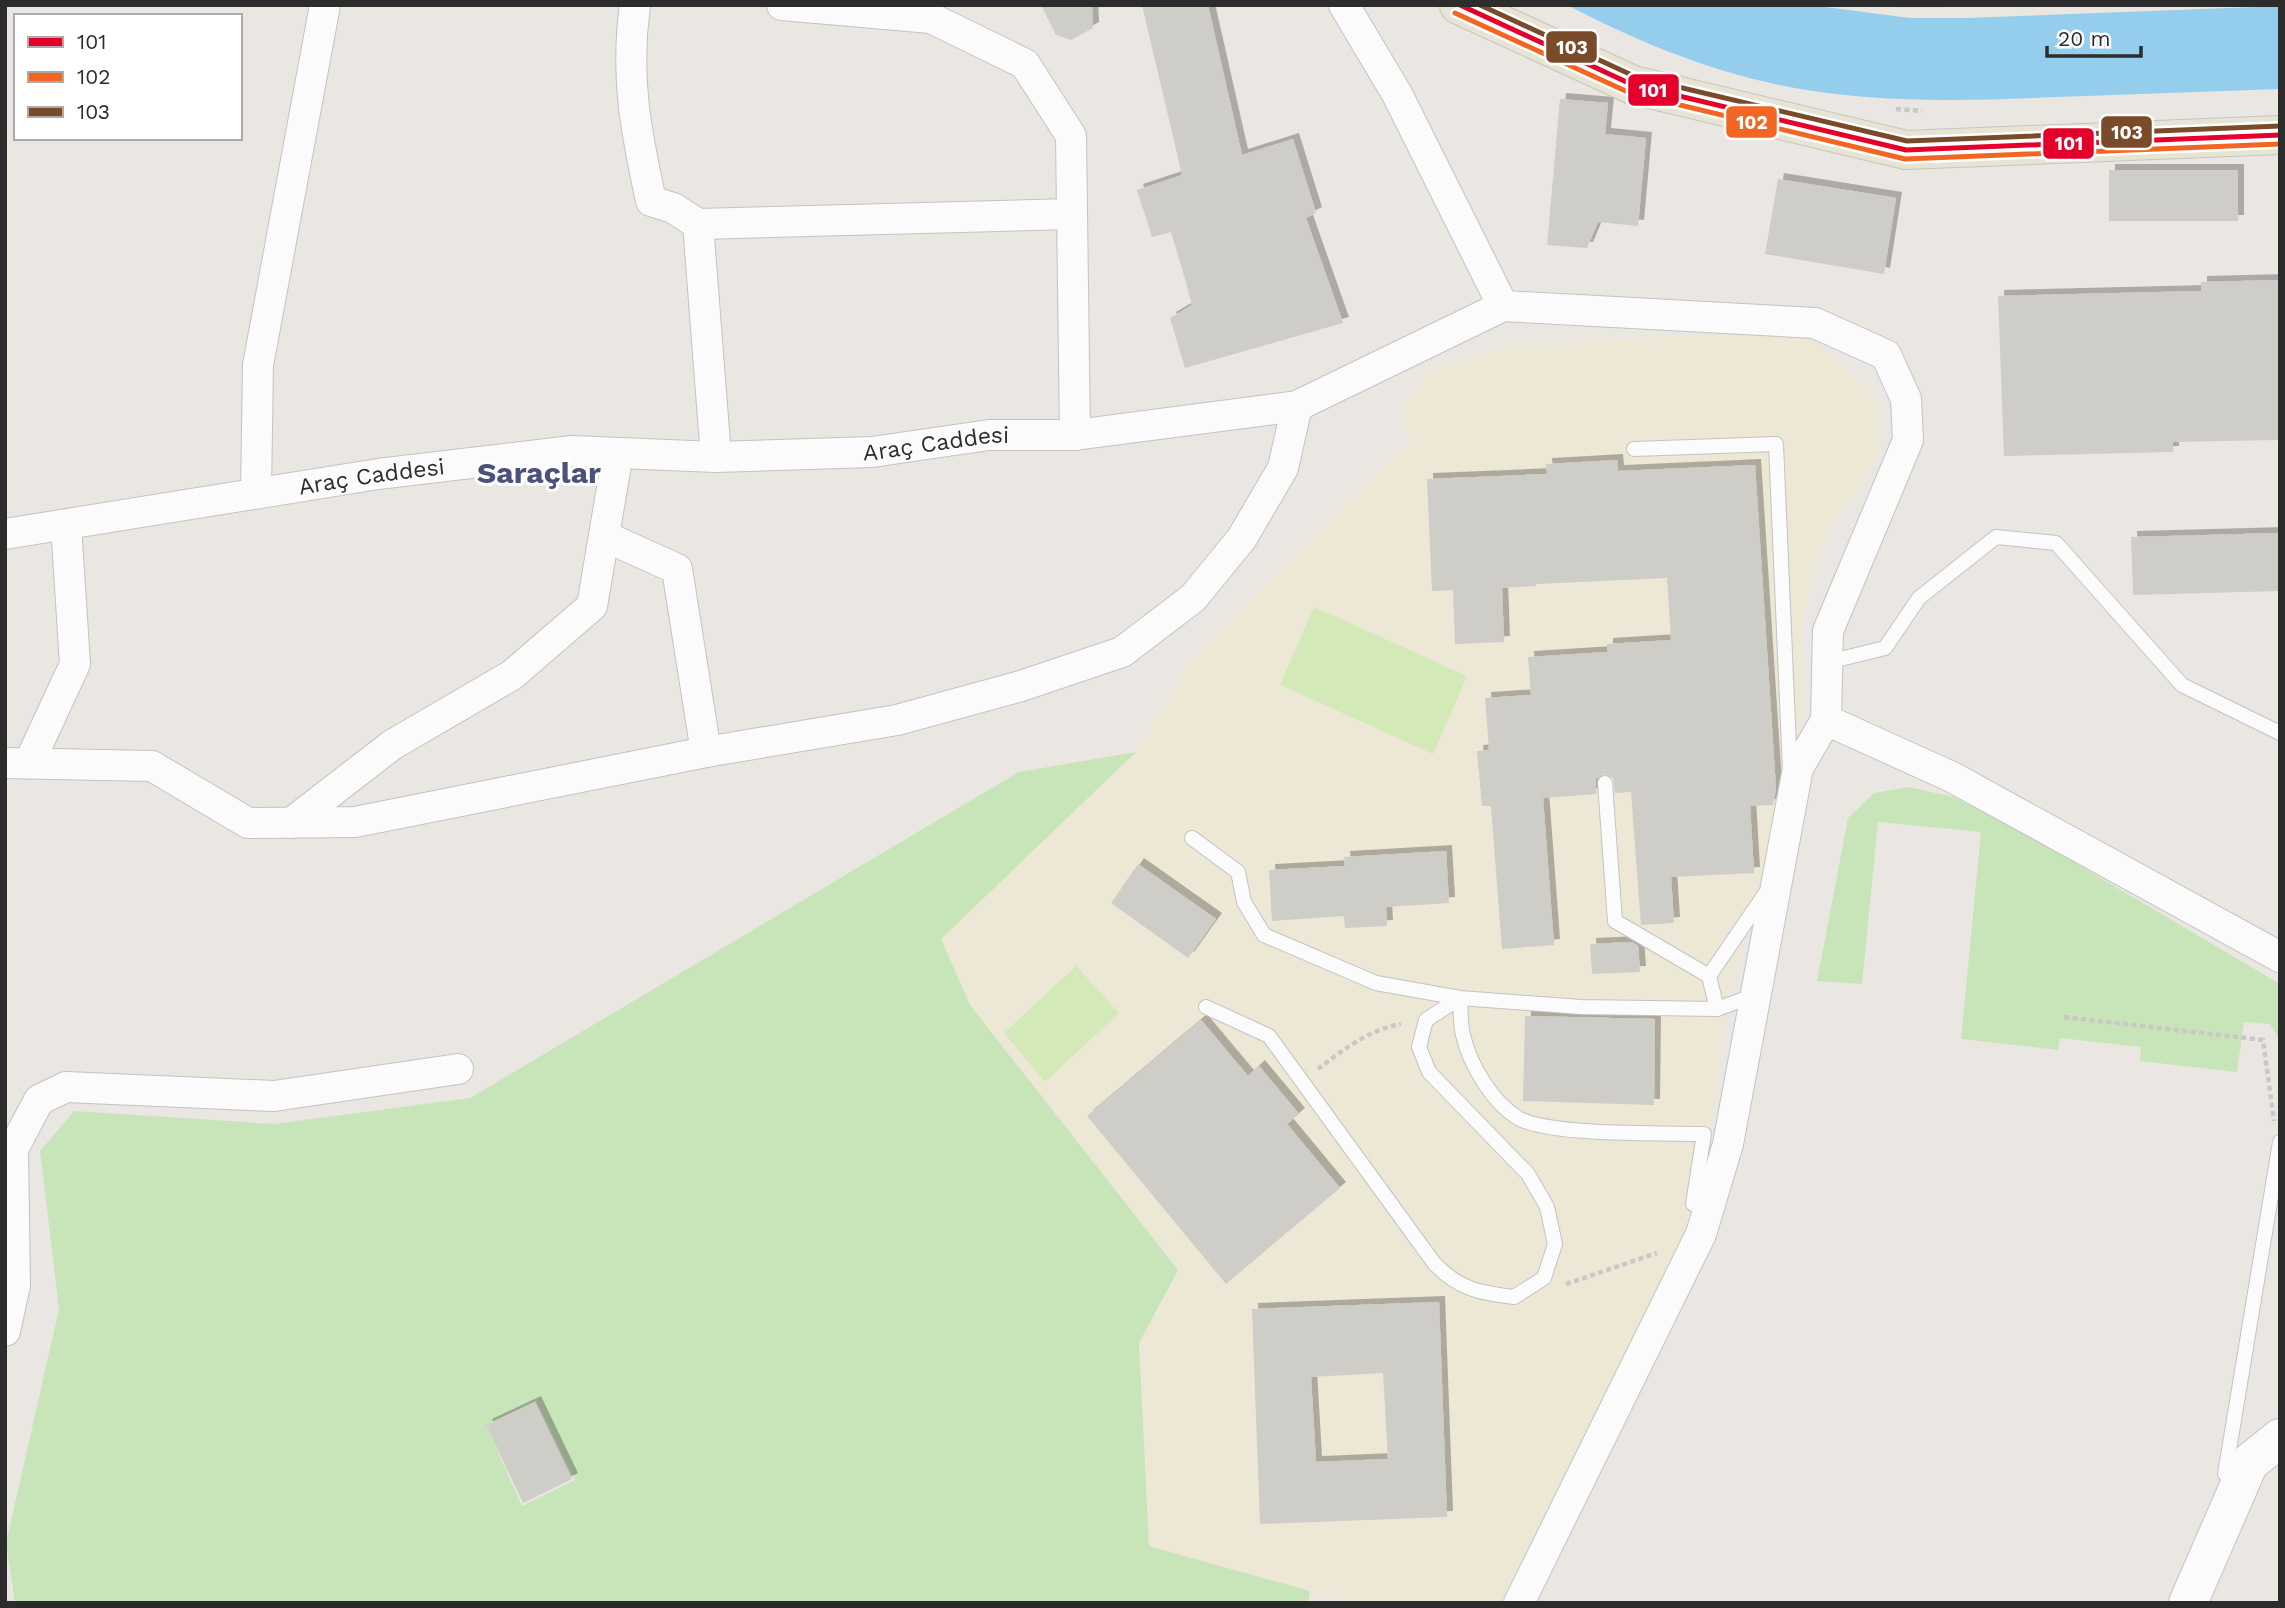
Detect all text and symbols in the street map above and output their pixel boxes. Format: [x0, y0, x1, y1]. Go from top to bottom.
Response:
legend [14, 14, 242, 140]
scale bar [2047, 14, 2142, 58]
text: 20 m [2058, 26, 2110, 51]
text: 101 [77, 29, 106, 54]
line badge: 103 [1545, 30, 1598, 64]
text: 103 [1556, 36, 1588, 59]
text: 102 [77, 64, 111, 89]
line badge: 101 [1627, 73, 1680, 107]
text: 101 [1639, 79, 1667, 102]
text: 103 [77, 99, 110, 124]
line badge: 102 [1725, 105, 1778, 139]
text: 102 [1736, 111, 1768, 134]
line badge: 103 [2100, 115, 2153, 149]
text: 103 [2111, 121, 2143, 144]
line badge: 101 [2042, 127, 2095, 160]
text: 101 [2055, 132, 2083, 155]
street label: Araç Caddesi [863, 422, 1009, 466]
street label: Araç Caddesi [297, 453, 446, 501]
district label: Saraçlar [477, 455, 601, 490]

